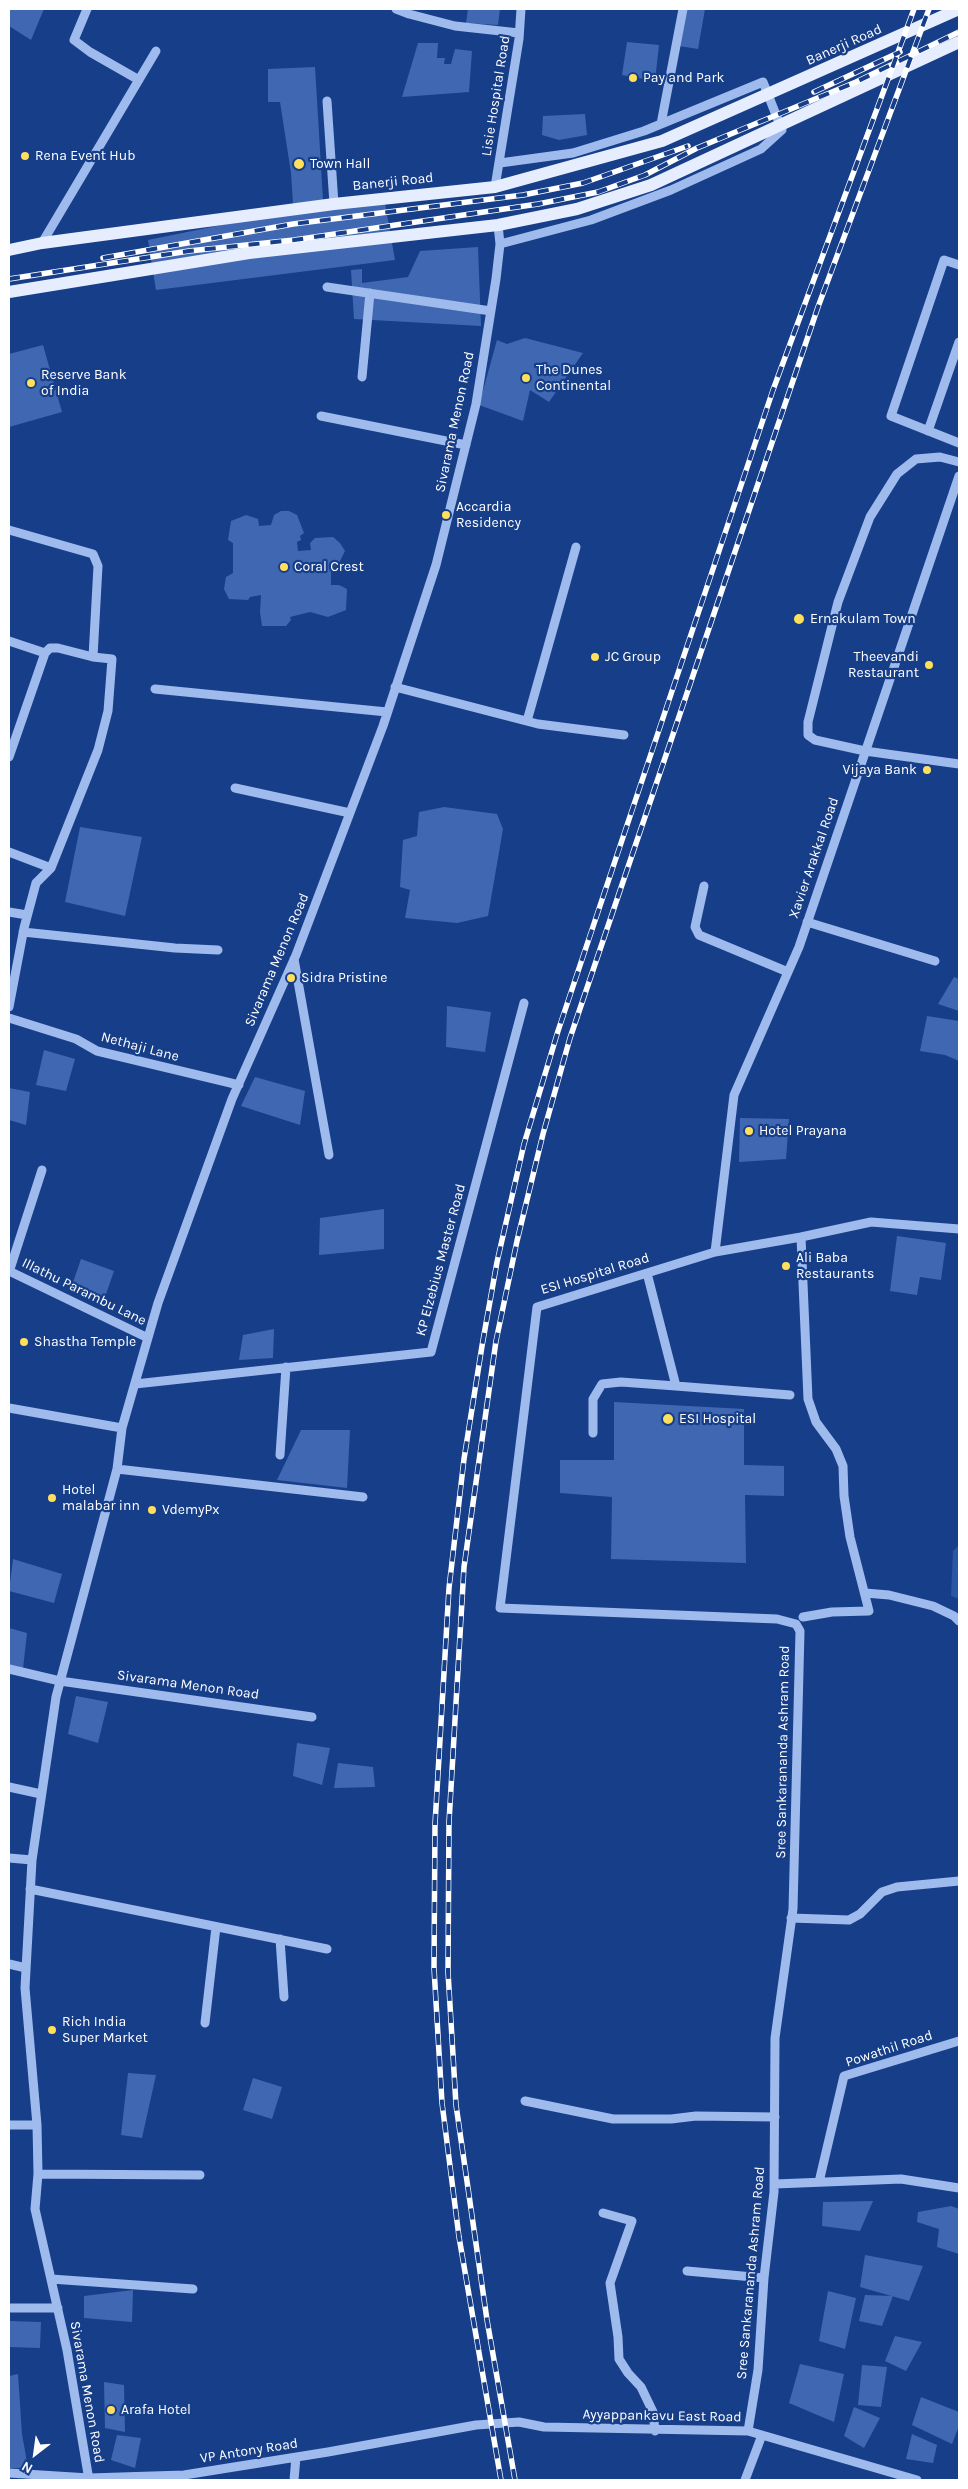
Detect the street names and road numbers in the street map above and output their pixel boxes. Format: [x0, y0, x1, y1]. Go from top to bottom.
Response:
street label: Banerji Road [803, 21, 885, 69]
street label: Lisie Hospital Road [478, 34, 514, 158]
street label: Banerji Road [352, 169, 434, 195]
street label: Sivarama Menon Road [432, 350, 478, 494]
street label: Xavier Arakkal Road [785, 795, 843, 921]
street label: Sivarama Menon Road [241, 891, 313, 1029]
street label: Nethaji Lane [99, 1029, 181, 1065]
street label: KP Elzebius Master Road [413, 1182, 469, 1338]
street label: ESI Hospital Road [539, 1249, 651, 1299]
street label: Illathu Parambu Lane [19, 1255, 149, 1329]
street label: Sree Sankarananda Ashram Road [773, 1645, 793, 1859]
street label: Sivarama Menon Road [116, 1667, 260, 1703]
street label: Powathil Road [843, 2027, 935, 2071]
street label: Sree Sankarananda Ashram Road [733, 2166, 769, 2380]
street label: Sivarama Menon Road [66, 2320, 108, 2464]
street label: Ayyappankavu East Road [582, 2406, 742, 2426]
street label: VP Antony Road [199, 2435, 299, 2467]

